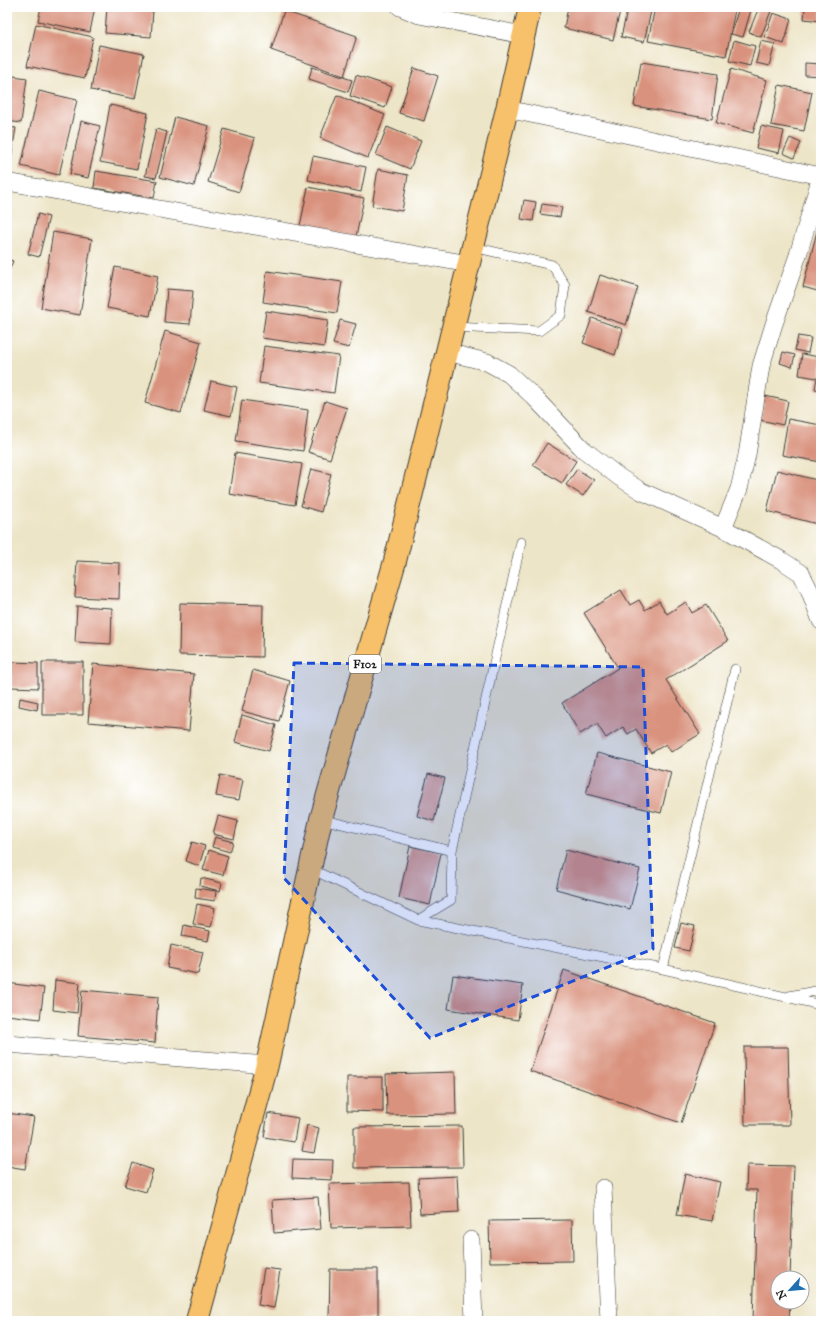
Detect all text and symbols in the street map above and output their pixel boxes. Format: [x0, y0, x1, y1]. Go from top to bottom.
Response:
road number: F102 [349, 655, 381, 673]
north arrow [770, 1270, 810, 1310]
text: N [773, 1287, 789, 1301]

